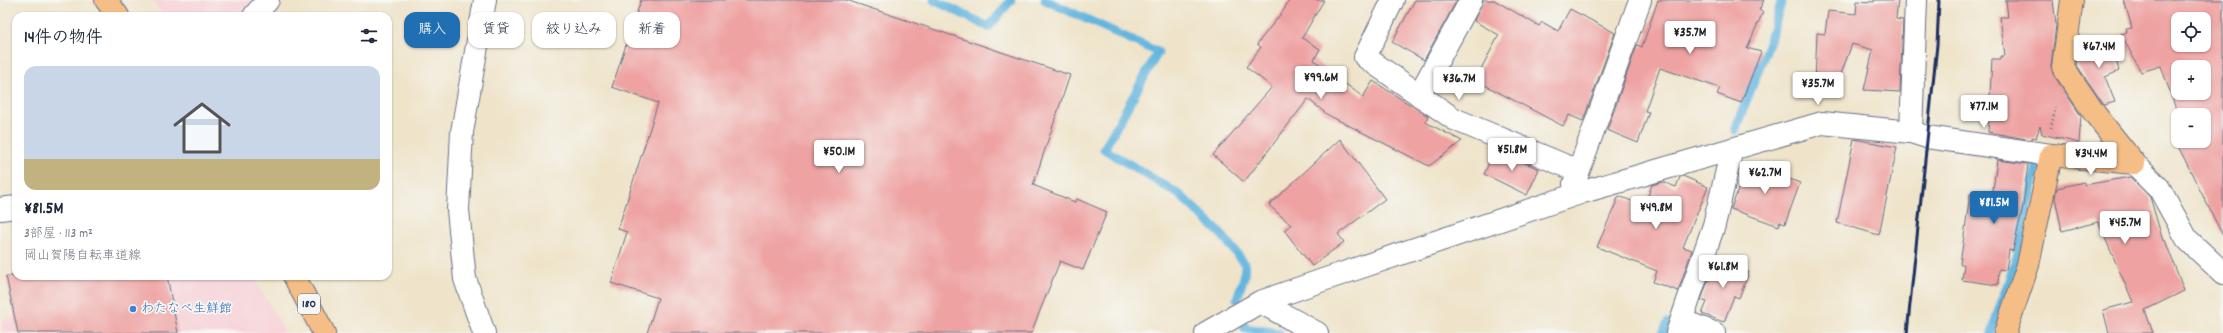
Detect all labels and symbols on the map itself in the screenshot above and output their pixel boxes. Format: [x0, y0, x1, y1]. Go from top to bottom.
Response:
pin: ¥35.7M [1657, 21, 1723, 55]
pin: ¥67.4M [2066, 35, 2132, 69]
pin: ¥99.6M [1288, 66, 1354, 100]
pin: ¥36.7M [1426, 67, 1492, 101]
pin: ¥35.7M [1785, 72, 1851, 106]
pin: ¥77.1M [1951, 95, 2017, 129]
pin: ¥51.8M [1479, 138, 1545, 172]
pin: ¥50.1M [806, 140, 872, 174]
pin: ¥34.4M [2058, 142, 2124, 176]
pin: ¥62.7M [1732, 161, 1798, 195]
pin: ¥81.5M [1961, 191, 2027, 225]
pin: ¥49.8M [1623, 196, 1689, 230]
pin: ¥45.7M [2092, 211, 2158, 245]
pin: ¥61.8M [1690, 255, 1756, 289]
road number: 180 [298, 294, 320, 314]
place label: わたなべ生鮮館 [141, 300, 232, 319]
marker: わたなべ生鮮館 [128, 304, 138, 314]

